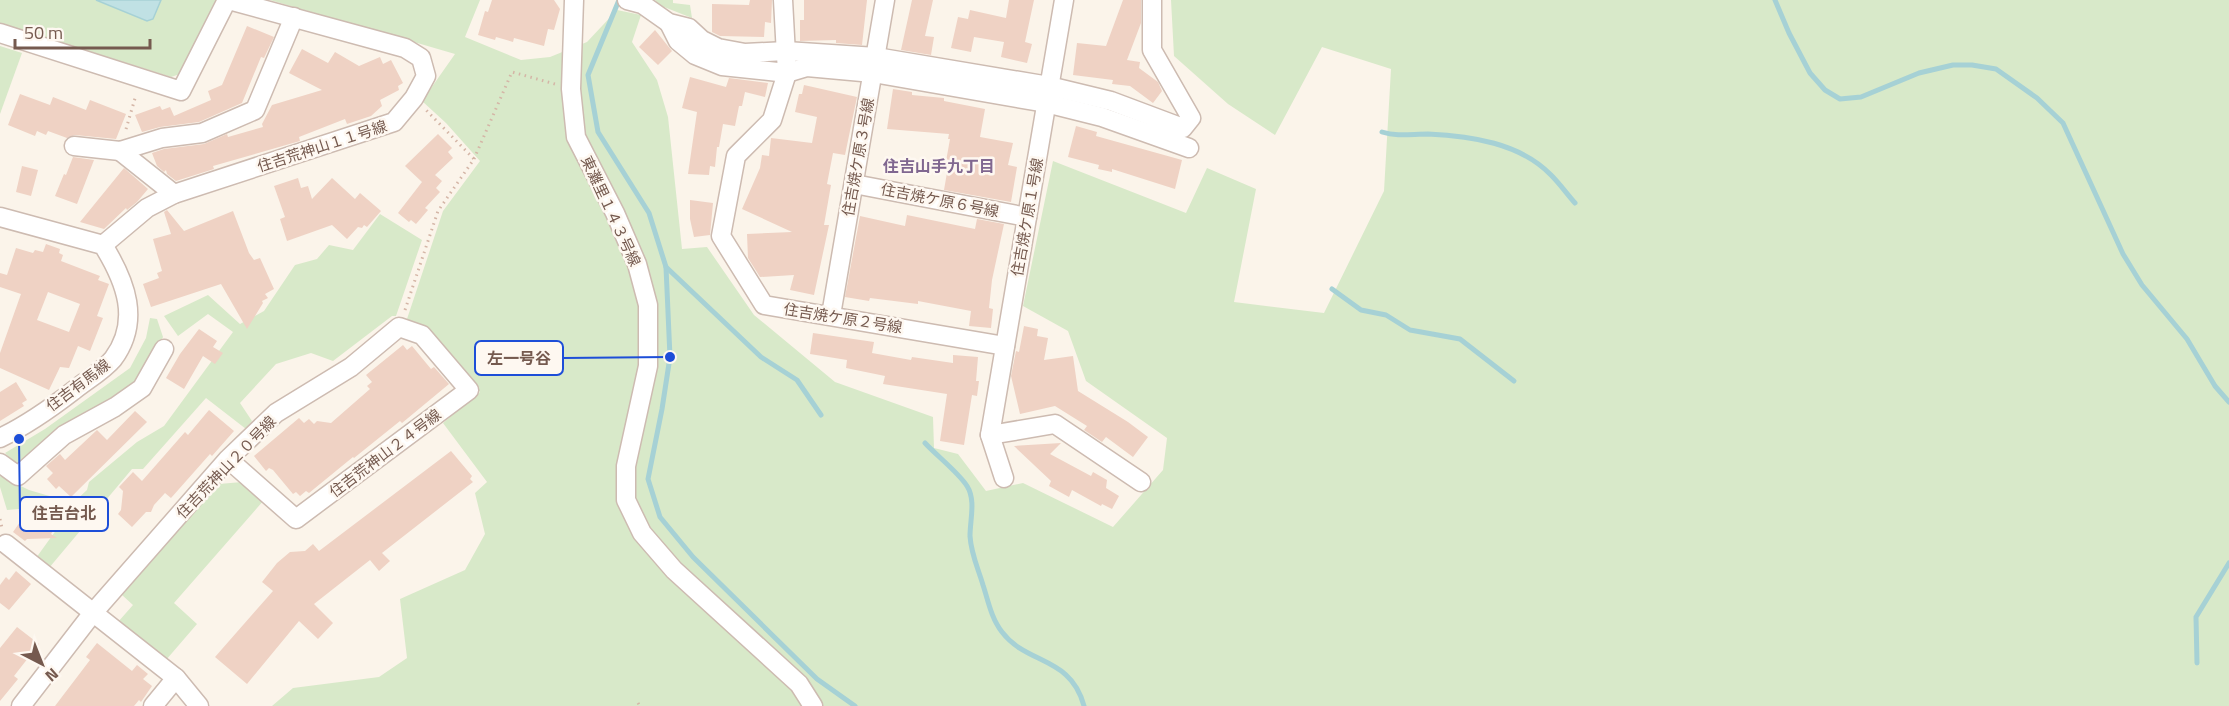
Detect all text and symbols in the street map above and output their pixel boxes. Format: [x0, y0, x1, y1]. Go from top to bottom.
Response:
scale bar [15, 12, 150, 50]
text: 50 m [24, 19, 63, 46]
street label: 住吉焼ケ原３号線 [836, 96, 880, 218]
street label: 住吉荒神山１１号線 [254, 114, 390, 178]
street label: 東灘里１４３号線 [575, 152, 647, 270]
district label: 住吉山手九丁目 [882, 154, 995, 178]
street label: 住吉焼ケ原１号線 [1005, 156, 1049, 278]
street label: 住吉焼ケ原６号線 [879, 177, 1001, 223]
street label: 住吉焼ケ原２号線 [782, 297, 904, 339]
callout: 左一号谷 [475, 341, 563, 375]
text: 左一号谷 [487, 346, 551, 370]
street label: 住吉有馬線 [41, 353, 115, 417]
street label: 住吉荒神山２４号線 [324, 403, 446, 503]
street label: 住吉荒神山２０号線 [171, 410, 281, 524]
callout: 住吉台北 [20, 497, 108, 531]
text: 住吉台北 [31, 501, 96, 525]
north arrow [12, 634, 72, 694]
text: N [40, 663, 64, 688]

